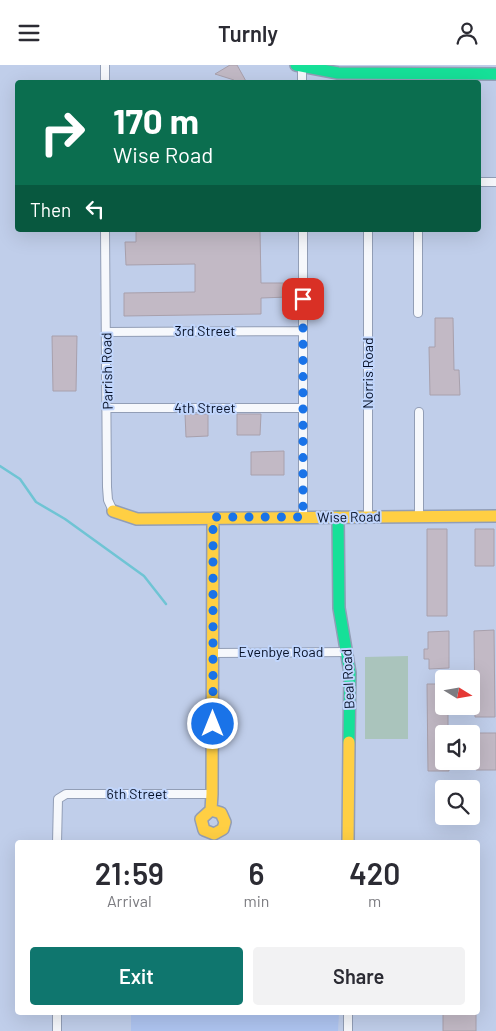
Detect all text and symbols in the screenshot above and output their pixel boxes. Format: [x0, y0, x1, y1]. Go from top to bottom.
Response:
icon: menu [15, 19, 43, 47]
icon: person [453, 19, 481, 47]
text: Turnly [218, 20, 278, 46]
text: 170 m [113, 99, 199, 141]
icon: right [30, 100, 95, 165]
text: Wise Road [113, 141, 213, 167]
icon: left [81, 195, 109, 223]
text: Then [30, 198, 71, 221]
pin [282, 278, 324, 320]
icon: arrive [289, 285, 317, 313]
street label: 3rd Street [175, 322, 235, 339]
street label: Parrish Road [97, 332, 116, 410]
street label: Norris Road [359, 337, 376, 409]
street label: 4th Street [174, 399, 236, 416]
street label: Wise Road [317, 507, 381, 526]
street label: Evenbye Road [239, 643, 323, 660]
street label: Beal Road [337, 648, 358, 710]
north arrow [435, 670, 480, 715]
map controls [435, 670, 480, 825]
position arrow [186, 697, 238, 749]
button: sound [435, 725, 480, 770]
button: search [435, 780, 480, 825]
street label: 6th Street [107, 785, 167, 802]
text: 21:59 [95, 855, 164, 891]
text: 6 [249, 855, 264, 891]
text: 420 [349, 855, 400, 891]
text: Arrival [107, 891, 152, 910]
text: min [244, 891, 270, 910]
text: m [368, 891, 381, 910]
button: Exit [30, 947, 243, 1005]
button: Share [253, 947, 465, 1005]

